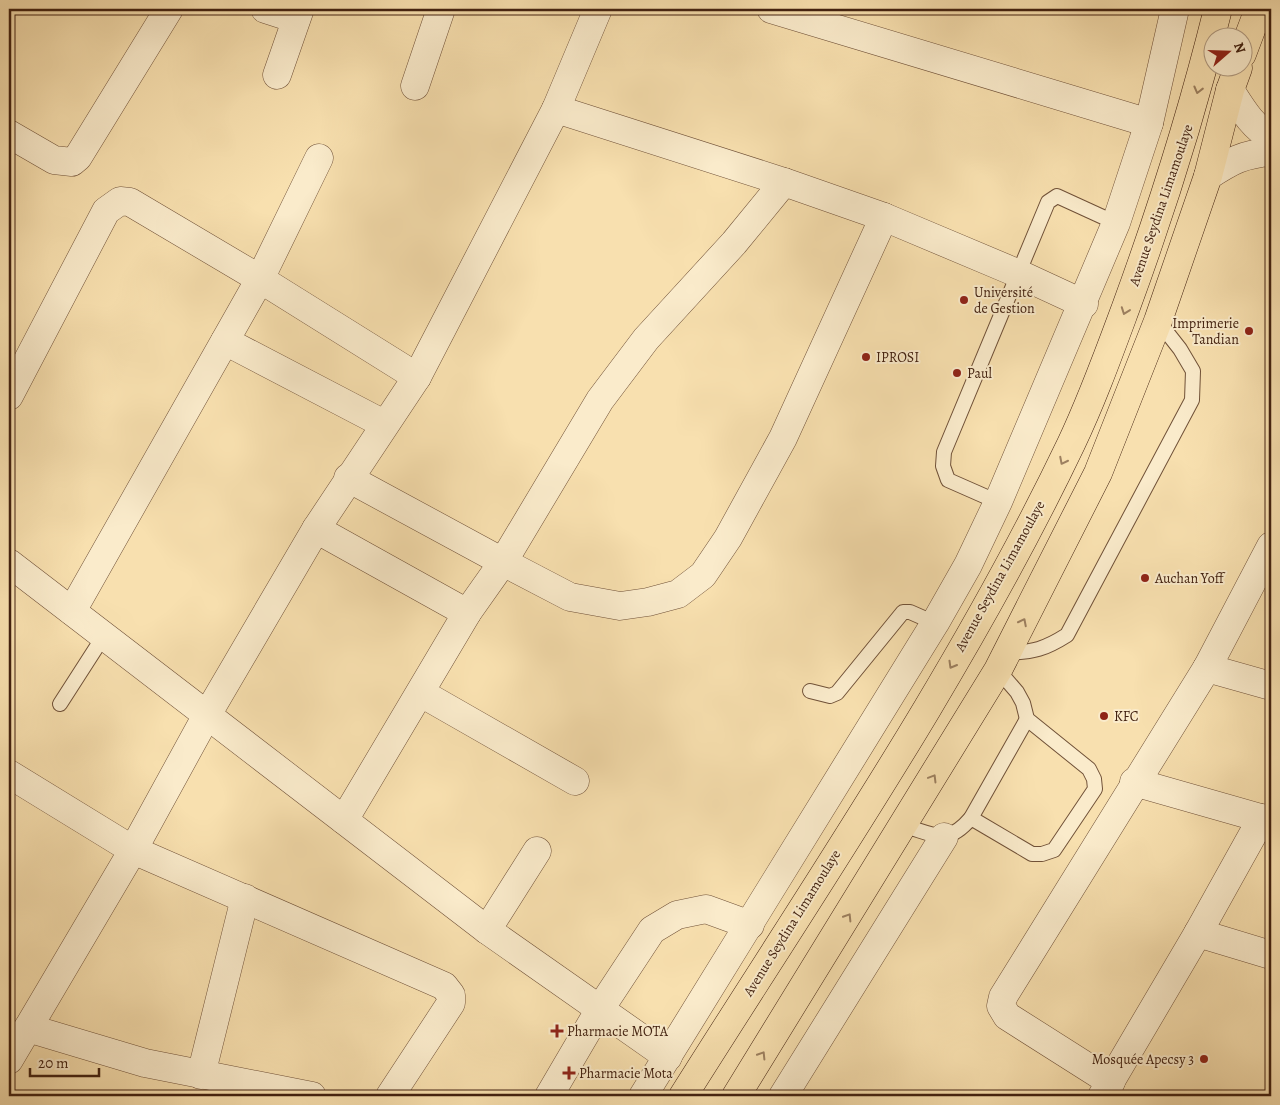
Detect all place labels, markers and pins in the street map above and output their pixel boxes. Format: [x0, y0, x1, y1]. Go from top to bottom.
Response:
place label: Université de Gestion [974, 283, 1035, 318]
marker: Université de Gestion [958, 294, 970, 306]
place label: Imprimerie Tandian [1172, 314, 1239, 349]
marker: Imprimerie Tandian [1243, 325, 1255, 337]
place label: IPROSI [876, 348, 919, 367]
marker: IPROSI [860, 351, 872, 363]
place label: Paul [967, 364, 993, 383]
marker: Paul [951, 367, 963, 379]
place label: Auchan Yoff [1154, 569, 1226, 588]
marker: Auchan Yoff [1139, 572, 1151, 584]
place label: KFC [1114, 707, 1139, 726]
marker: KFC [1098, 710, 1110, 722]
place label: Pharmacie MOTA [567, 1022, 669, 1041]
marker: Pharmacie MOTA [551, 1025, 563, 1037]
place label: Mosquée Apecsy 3 [1092, 1050, 1194, 1069]
marker: Mosquée Apecsy 3 [1198, 1053, 1210, 1065]
place label: Pharmacie Mota [579, 1064, 673, 1083]
marker: Pharmacie Mota [563, 1067, 575, 1079]

